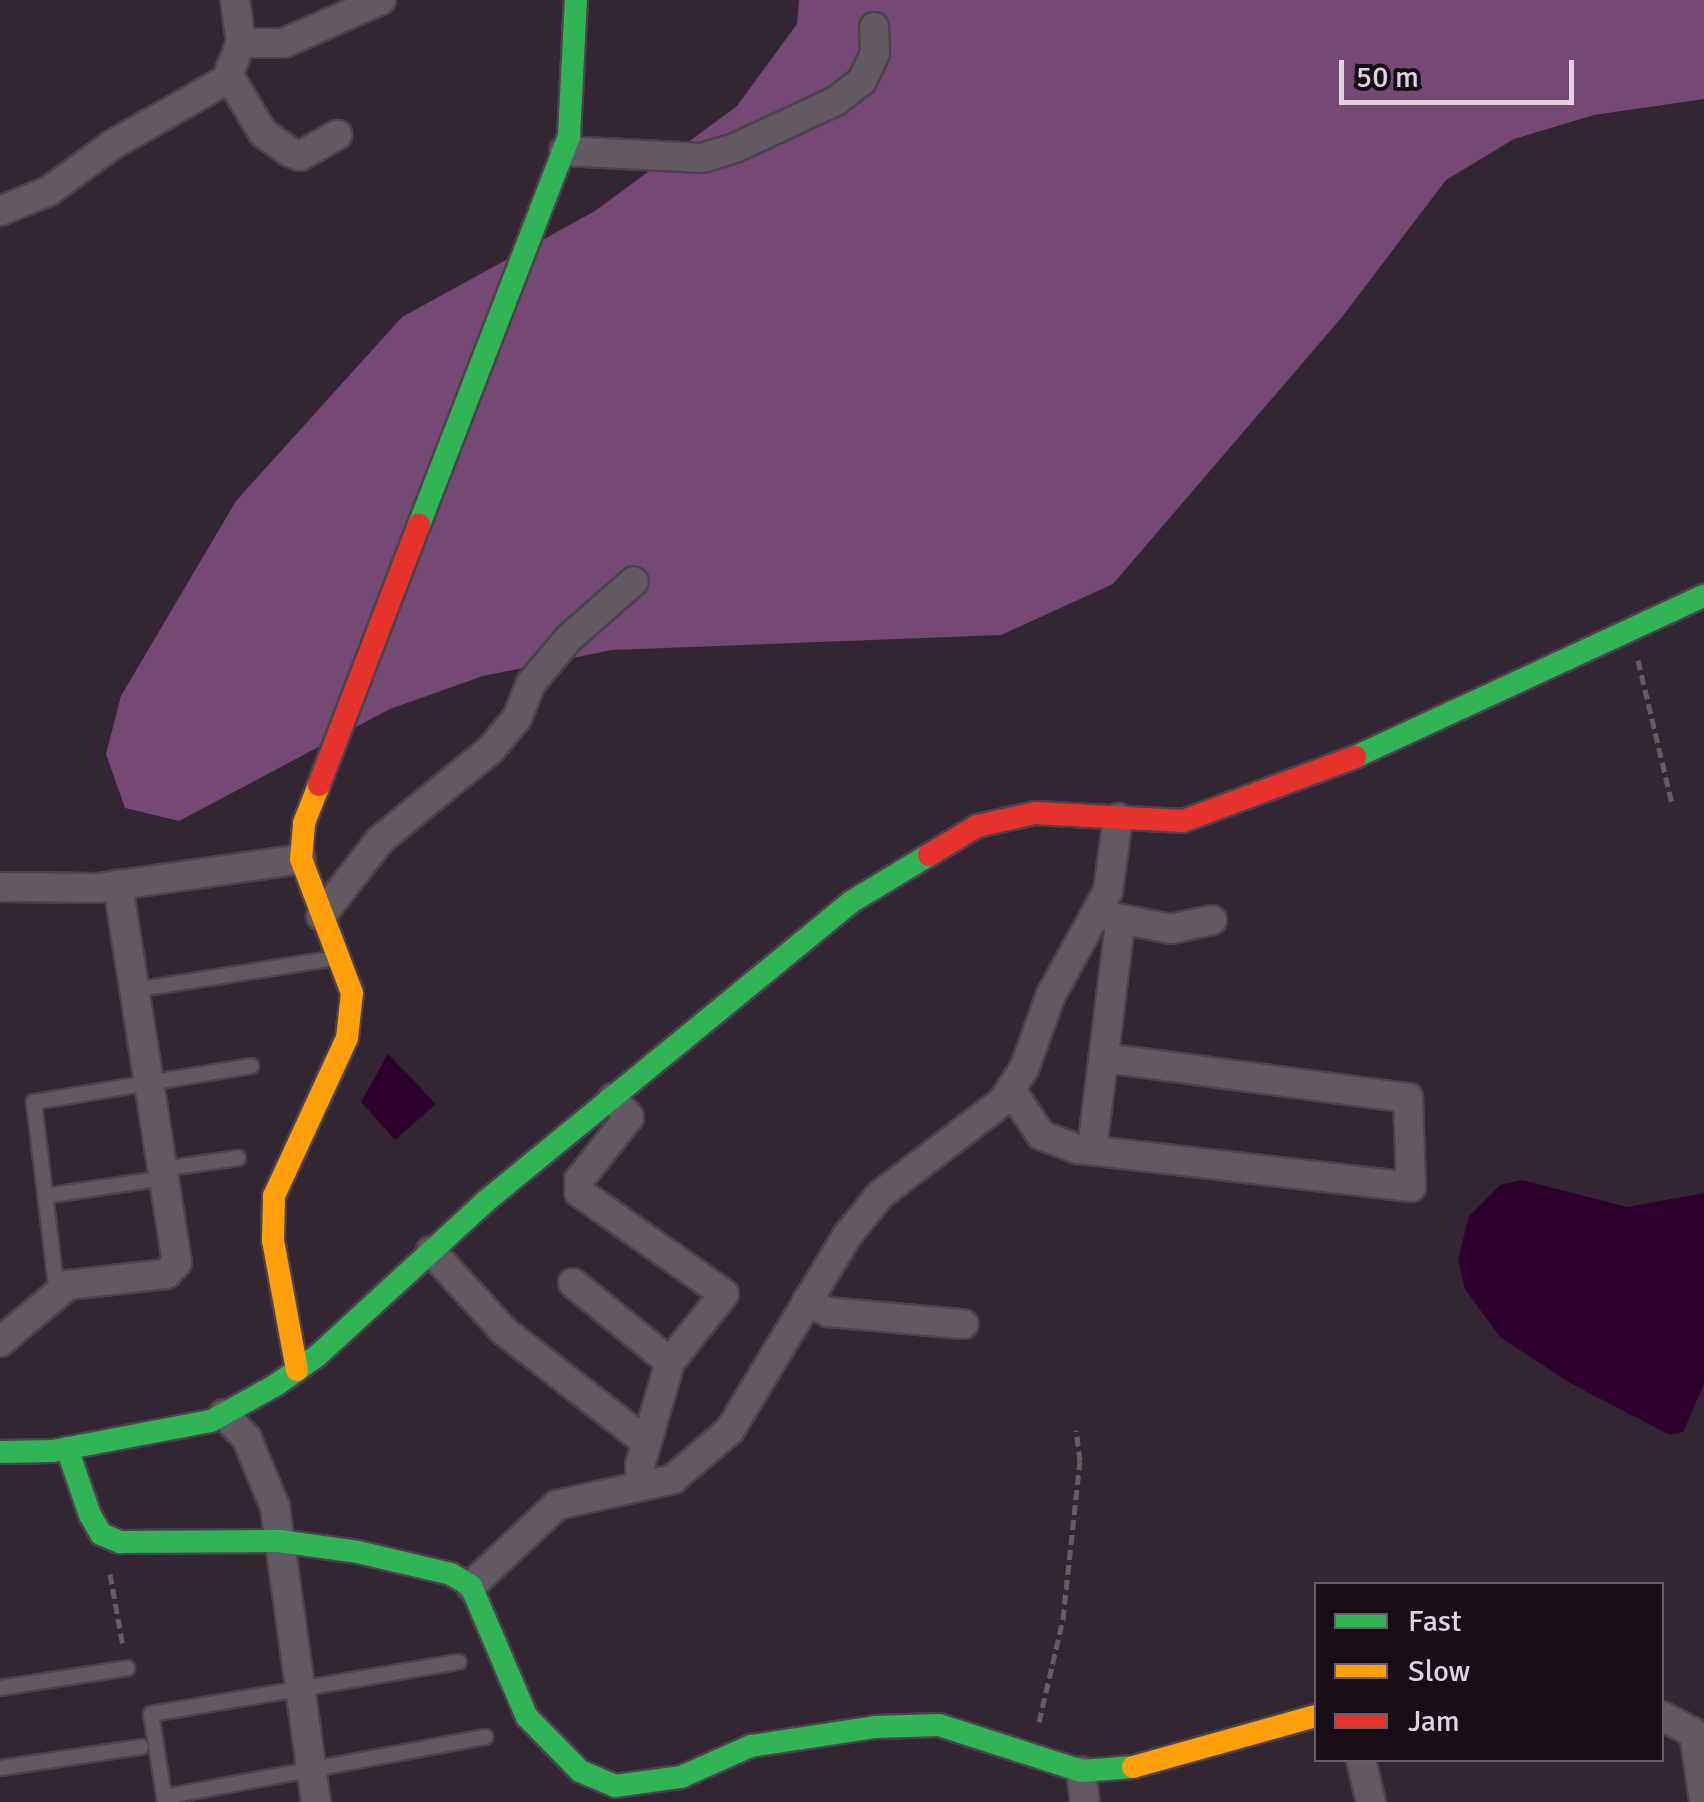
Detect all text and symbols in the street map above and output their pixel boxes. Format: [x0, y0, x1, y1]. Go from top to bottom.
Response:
scale bar [1344, 40, 1579, 102]
text: 50 m [1356, 59, 1419, 96]
legend [1314, 1582, 1664, 1762]
text: Fast [1408, 1603, 1461, 1640]
text: Slow [1408, 1653, 1470, 1690]
text: Jam [1408, 1703, 1460, 1740]

